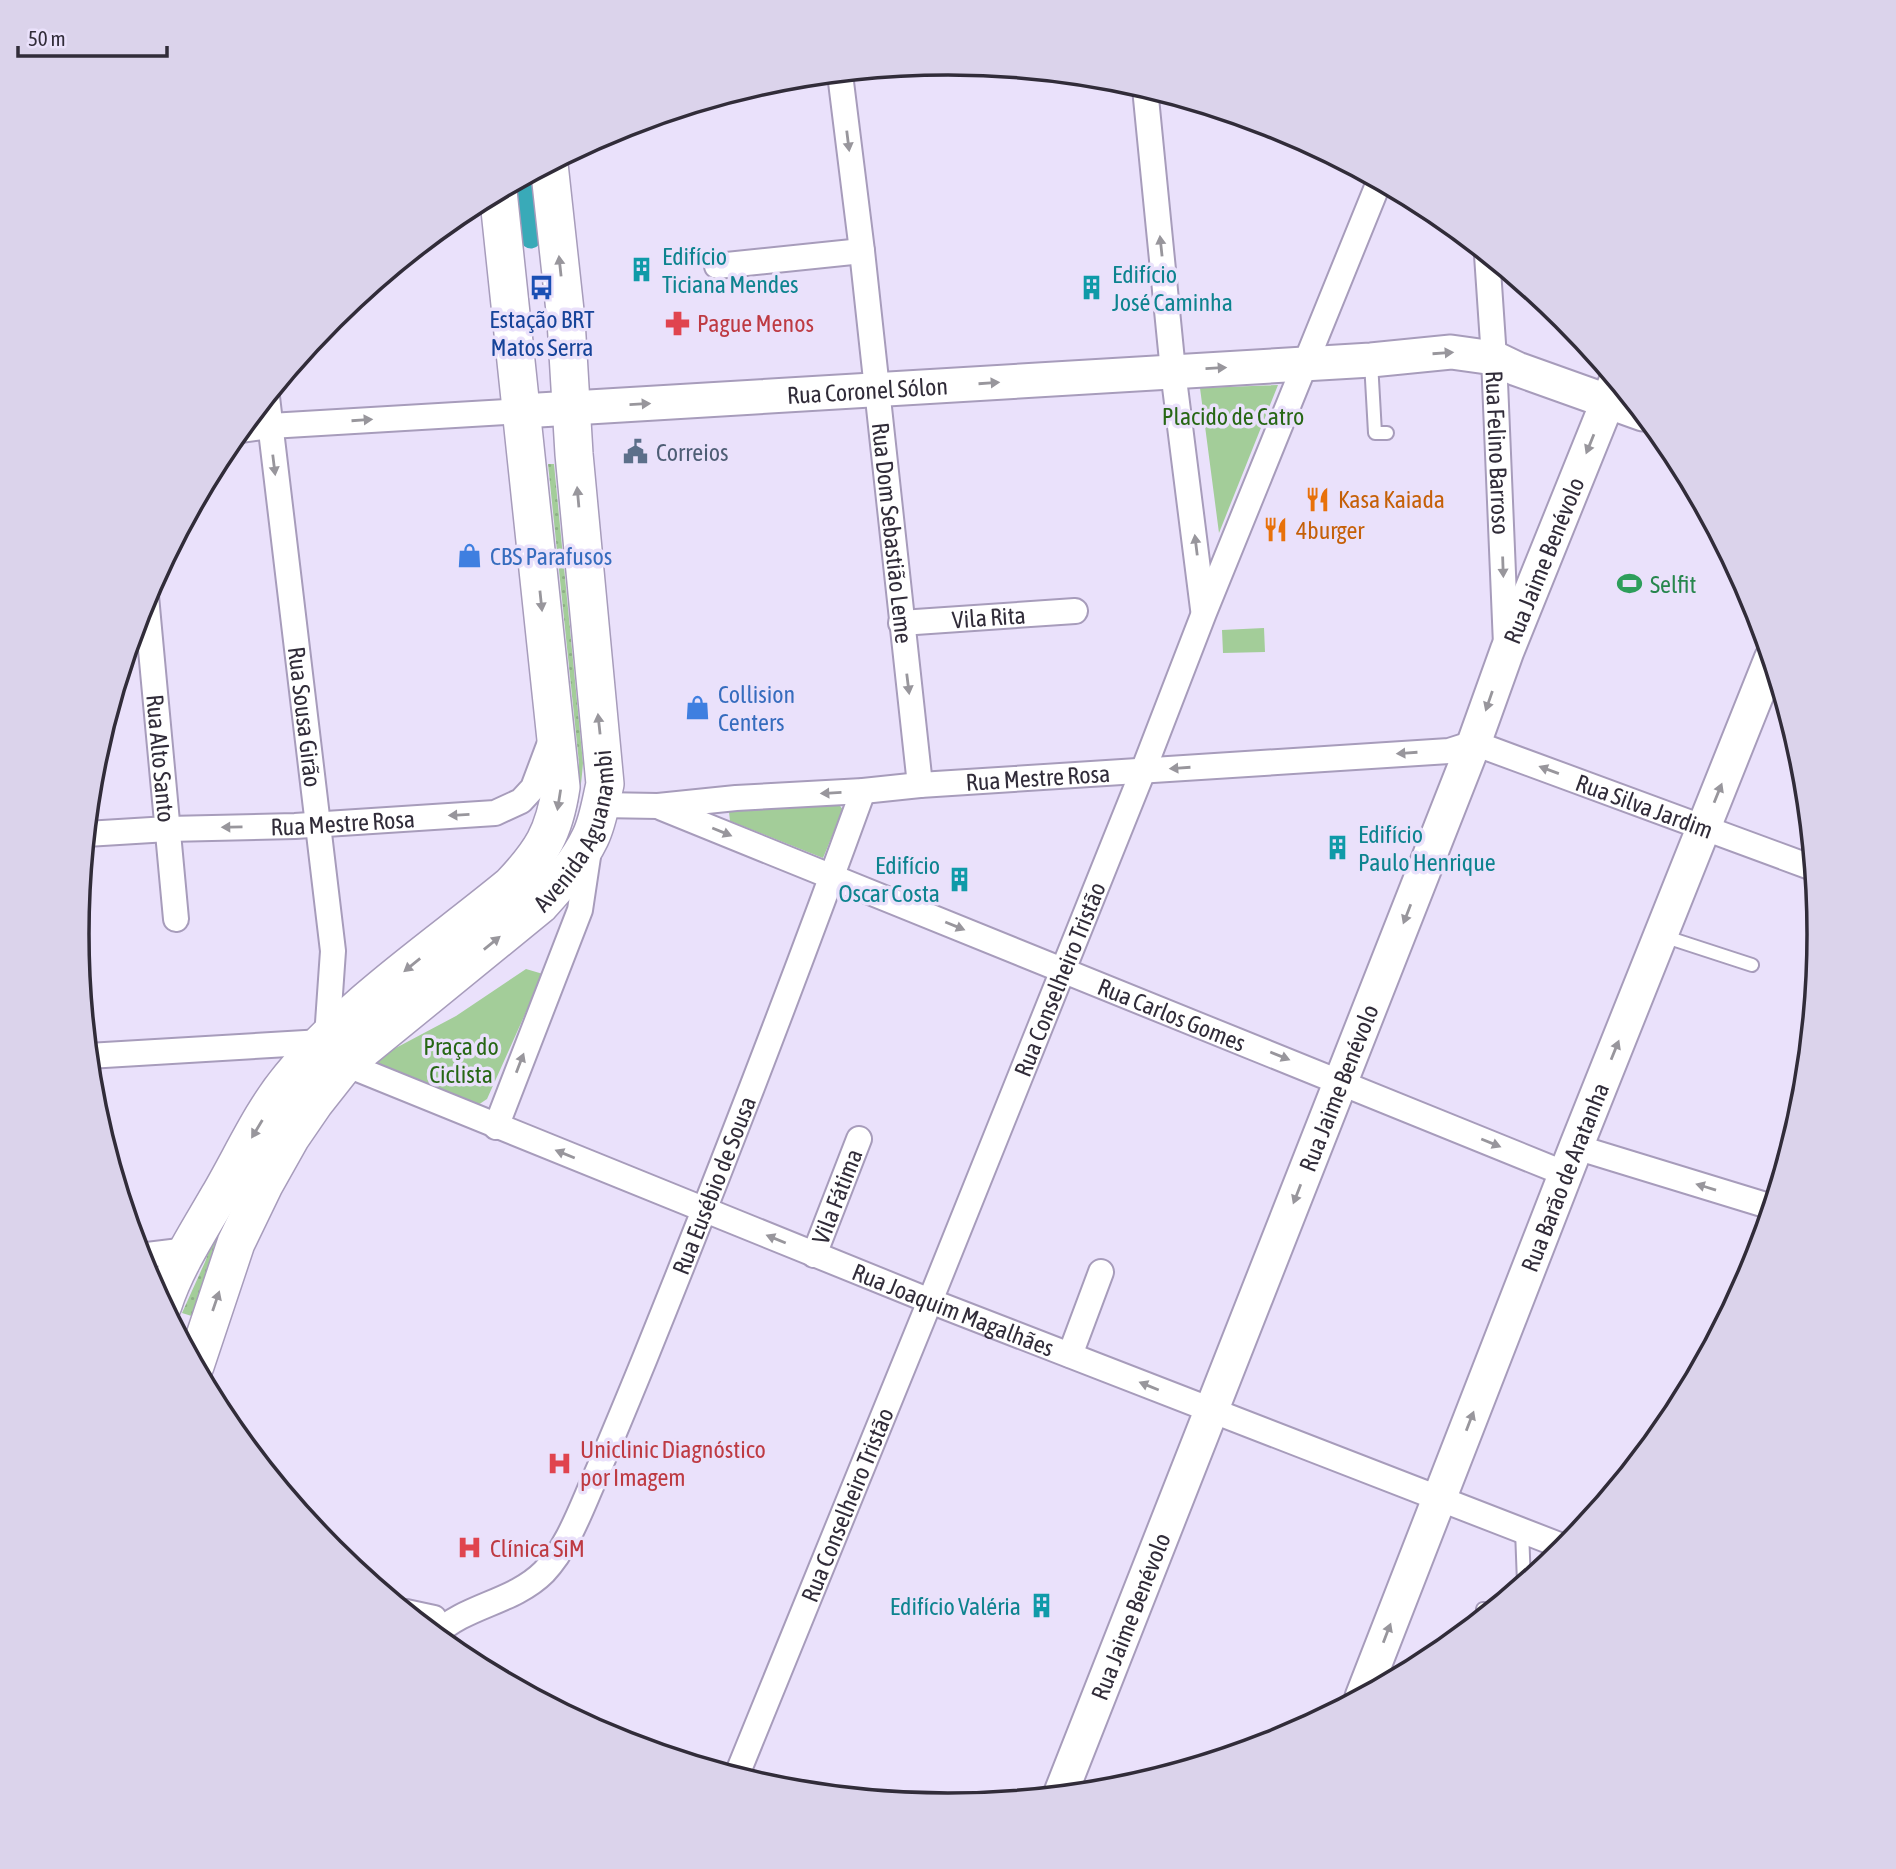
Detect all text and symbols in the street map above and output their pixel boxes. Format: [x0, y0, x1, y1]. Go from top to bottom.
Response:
scale bar [18, 14, 166, 58]
text: 50 m [28, 26, 66, 50]
one-way arrow [843, 131, 854, 153]
one-way arrow [1155, 235, 1166, 257]
place label: Edifício Ticiana Mendes [662, 243, 799, 298]
one-way arrow [554, 255, 565, 277]
building icon: Edifício Ticiana Mendes [628, 256, 656, 284]
place label: Edifício José Caminha [1112, 261, 1233, 316]
bus stop icon: Estação BRT Matos Serra [528, 274, 556, 302]
building icon: Edifício José Caminha [1078, 274, 1106, 302]
place label: Estação BRT Matos Serra [489, 306, 595, 361]
pharmacy icon: Pague Menos [663, 309, 691, 337]
place label: Pague Menos [697, 310, 814, 337]
one-way arrow [1432, 348, 1454, 359]
one-way arrow [1205, 363, 1227, 374]
street label: Rua Felino Barroso [1481, 370, 1515, 535]
street label: Rua Coronel Sólon [786, 372, 949, 409]
one-way arrow [978, 377, 1000, 388]
one-way arrow [629, 398, 651, 409]
park label: Placido de Catro [1162, 403, 1304, 430]
one-way arrow [352, 415, 374, 426]
street label: Rua Dom Sebastião Leme [867, 421, 918, 645]
one-way arrow [1585, 434, 1596, 455]
public building icon: Correios [622, 438, 650, 466]
place label: Correios [656, 439, 728, 466]
one-way arrow [269, 454, 280, 476]
street label: Rua Jaime Benévolo [1498, 473, 1589, 647]
restaurant icon: Kasa Kaiada [1304, 485, 1332, 513]
one-way arrow [572, 486, 583, 508]
place label: Kasa Kaiada [1338, 486, 1445, 513]
restaurant icon: 4burger [1262, 516, 1290, 544]
place label: 4burger [1296, 517, 1365, 544]
one-way arrow [1190, 534, 1201, 556]
shop icon: CBS Parafusos [456, 542, 484, 570]
place label: CBS Parafusos [490, 543, 612, 570]
one-way arrow [1498, 557, 1509, 579]
sports icon: Selfit [1616, 570, 1644, 598]
place label: Selfit [1650, 571, 1696, 598]
one-way arrow [536, 590, 547, 612]
street label: Vila Rita [951, 601, 1027, 633]
street label: Rua Sousa Girão [283, 645, 327, 788]
one-way arrow [903, 673, 914, 695]
place label: Collision Centers [718, 681, 795, 736]
one-way arrow [1483, 691, 1494, 712]
street label: Rua Alto Santo [142, 693, 180, 823]
shop icon: Collision Centers [684, 694, 712, 722]
one-way arrow [594, 713, 605, 735]
one-way arrow [1396, 748, 1418, 759]
street label: Avenida Aguanambi [528, 749, 618, 916]
street label: Rua Mestre Rosa [965, 759, 1111, 796]
one-way arrow [1169, 763, 1191, 774]
one-way arrow [1538, 764, 1559, 775]
street label: Rua Silva Jardim [1572, 768, 1717, 843]
one-way arrow [1712, 783, 1723, 804]
one-way arrow [820, 787, 842, 798]
one-way arrow [553, 789, 564, 811]
street label: Rua Mestre Rosa [270, 805, 416, 840]
one-way arrow [448, 810, 470, 821]
place label: Edifício Paulo Henrique [1358, 821, 1496, 876]
one-way arrow [221, 822, 243, 833]
one-way arrow [711, 827, 732, 838]
building icon: Edifício Paulo Henrique [1324, 834, 1352, 862]
place label: Edifício Oscar Costa [838, 852, 940, 907]
building icon: Edifício Oscar Costa [946, 865, 974, 893]
street label: Rua Conselheiro Tristão [1008, 878, 1110, 1080]
one-way arrow [1402, 903, 1413, 924]
one-way arrow [945, 920, 966, 931]
one-way arrow [483, 936, 501, 951]
one-way arrow [403, 957, 420, 972]
street label: Rua Carlos Gomes [1094, 972, 1250, 1056]
street label: Rua Jaime Benévolo [1293, 1001, 1383, 1175]
park label: Praça do Ciclista [423, 1033, 499, 1088]
one-way arrow [1610, 1039, 1621, 1060]
one-way arrow [1270, 1051, 1291, 1062]
one-way arrow [515, 1053, 526, 1074]
street label: Rua Barão de Aratanha [1515, 1079, 1614, 1275]
street label: Rua Eusébio de Sousa [666, 1092, 761, 1278]
one-way arrow [250, 1120, 263, 1139]
one-way arrow [1480, 1137, 1501, 1148]
street label: Vila Fátima [806, 1145, 867, 1247]
one-way arrow [554, 1149, 575, 1160]
one-way arrow [1696, 1182, 1717, 1192]
one-way arrow [1292, 1183, 1303, 1204]
one-way arrow [765, 1233, 786, 1244]
street label: Rua Joaquim Magalhães [849, 1258, 1058, 1361]
one-way arrow [211, 1291, 222, 1312]
one-way arrow [1138, 1380, 1159, 1391]
street label: Rua Conselheiro Tristão [795, 1404, 899, 1606]
one-way arrow [1464, 1411, 1475, 1432]
place label: Uniclinic Diagnóstico por Imagem [580, 1436, 766, 1491]
hospital icon: Uniclinic Diagnóstico por Imagem [546, 1449, 574, 1477]
street label: Rua Jaime Benévolo [1085, 1529, 1175, 1704]
hospital icon: Clínica SiM [456, 1534, 484, 1562]
place label: Clínica SiM [490, 1535, 585, 1562]
building icon: Edifício Valéria [1027, 1592, 1055, 1620]
place label: Edifício Valéria [890, 1593, 1021, 1620]
one-way arrow [1381, 1623, 1392, 1644]

